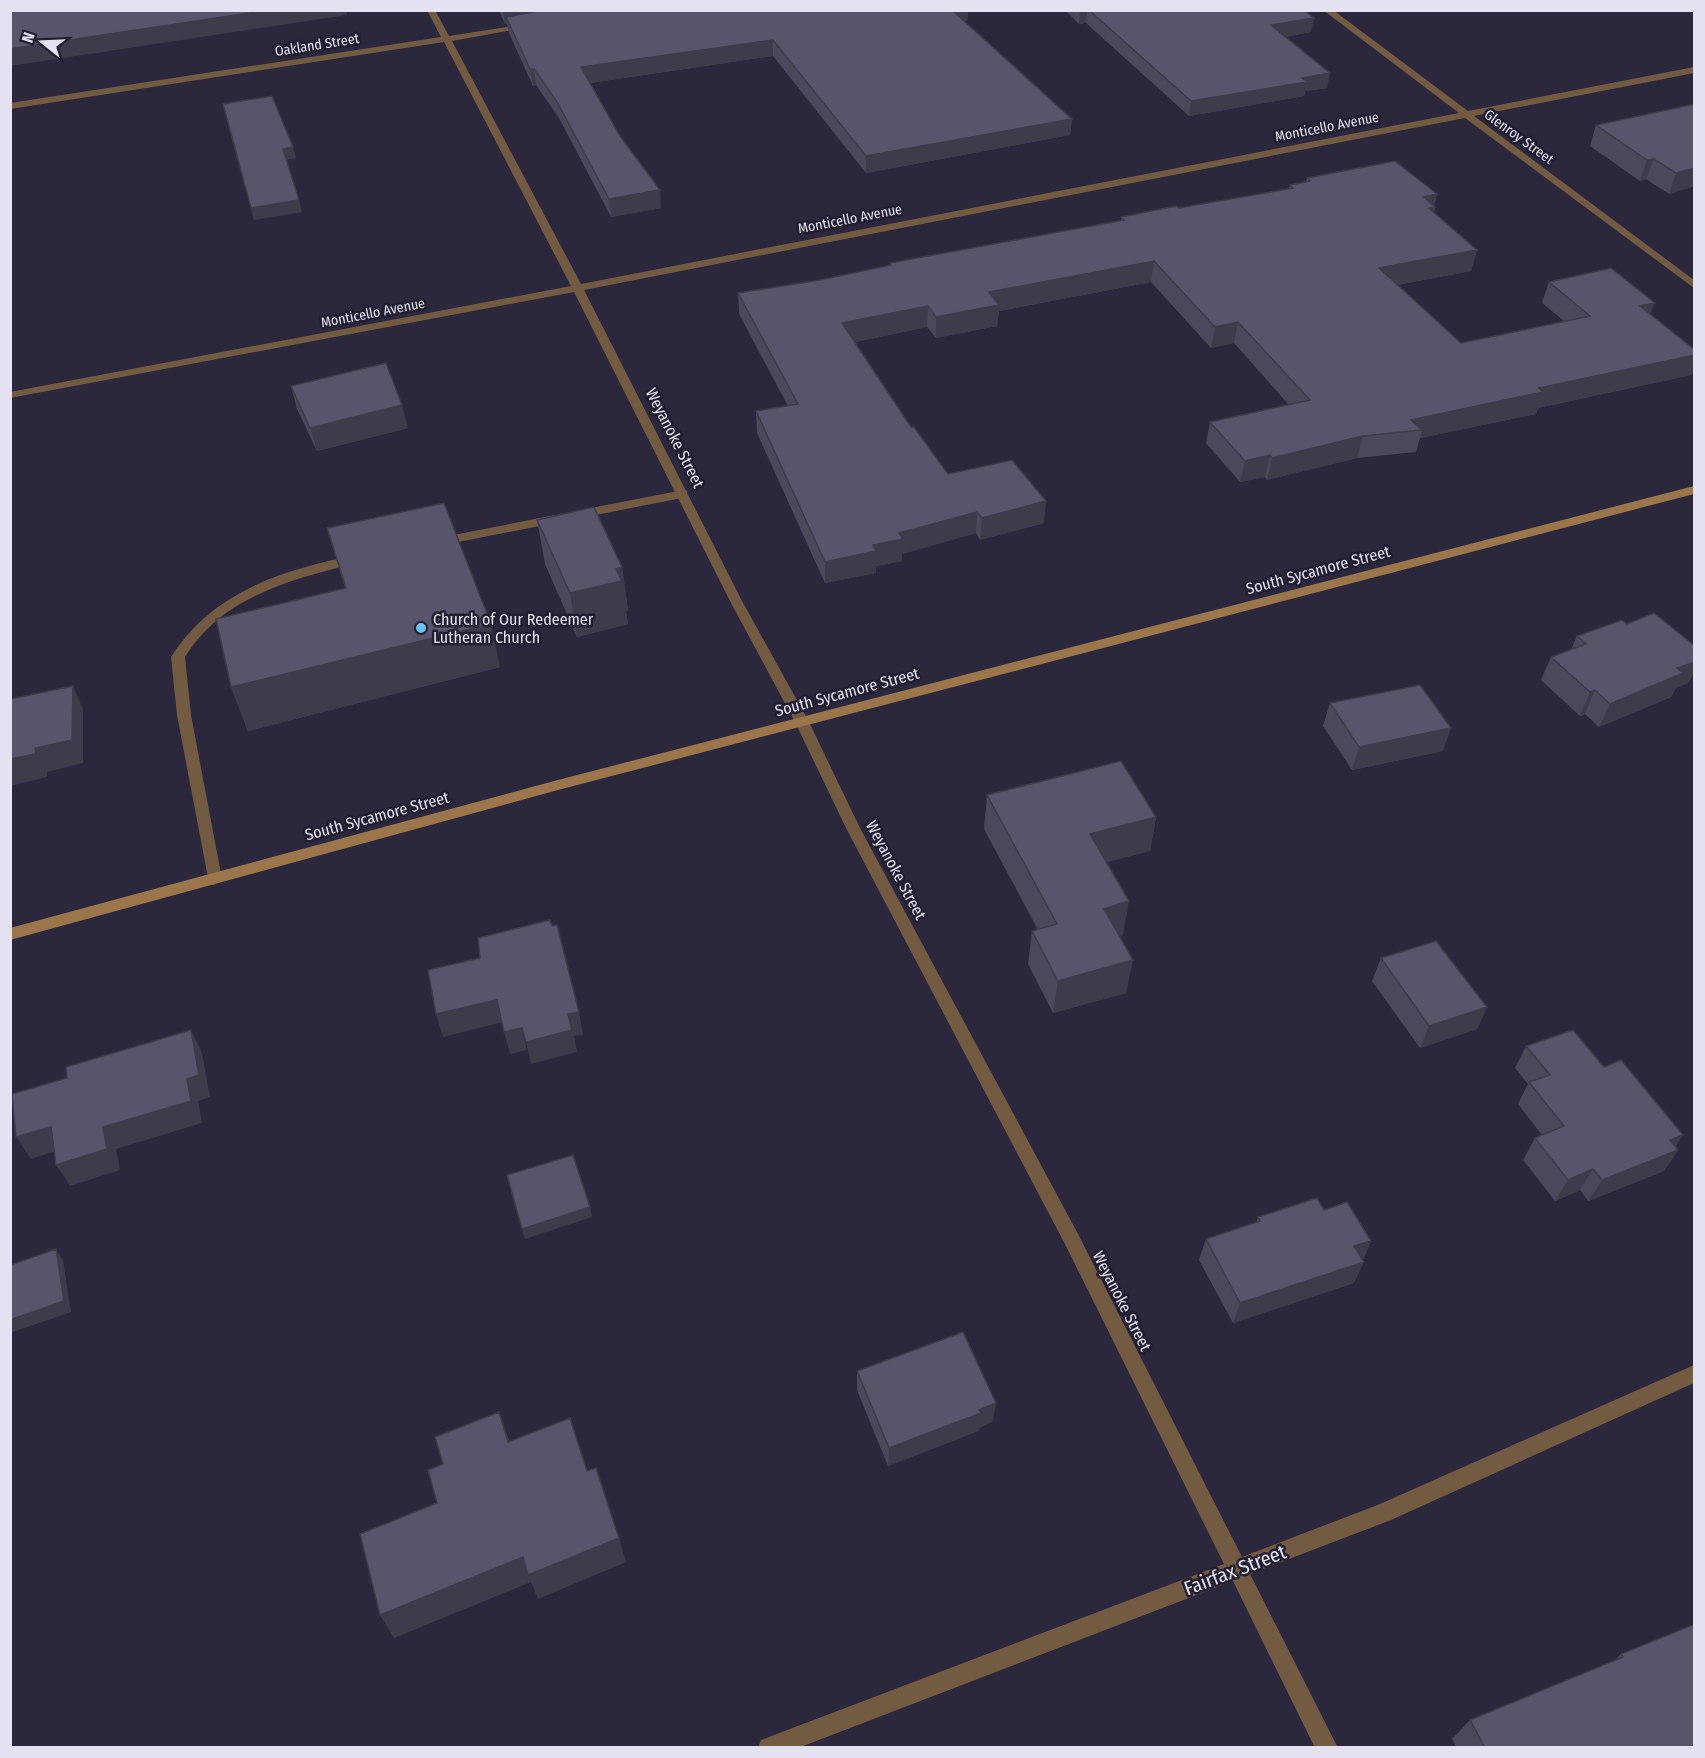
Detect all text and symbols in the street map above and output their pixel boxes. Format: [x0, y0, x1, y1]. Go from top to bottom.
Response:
north arrow [12, 12, 72, 72]
text: N [18, 30, 39, 45]
street label: Oakland Street [274, 30, 361, 60]
street label: Glenroy Street [1481, 106, 1557, 168]
street label: Monticello Avenue [1274, 109, 1380, 145]
street label: Monticello Avenue [797, 201, 903, 237]
street label: Monticello Avenue [320, 295, 426, 331]
street label: Weyanoke Street [642, 385, 709, 492]
street label: South Sycamore Street [1244, 541, 1393, 598]
place label: Church of Our Redeemer Lutheran Church [433, 610, 594, 647]
marker: Church of Our Redeemer Lutheran Church [414, 621, 428, 635]
street label: South Sycamore Street [773, 663, 922, 720]
street label: South Sycamore Street [303, 787, 452, 844]
street label: Weyanoke Street [862, 817, 930, 924]
street label: Weyanoke Street [1089, 1248, 1156, 1355]
street label: Fairfax Street [1181, 1539, 1290, 1600]

